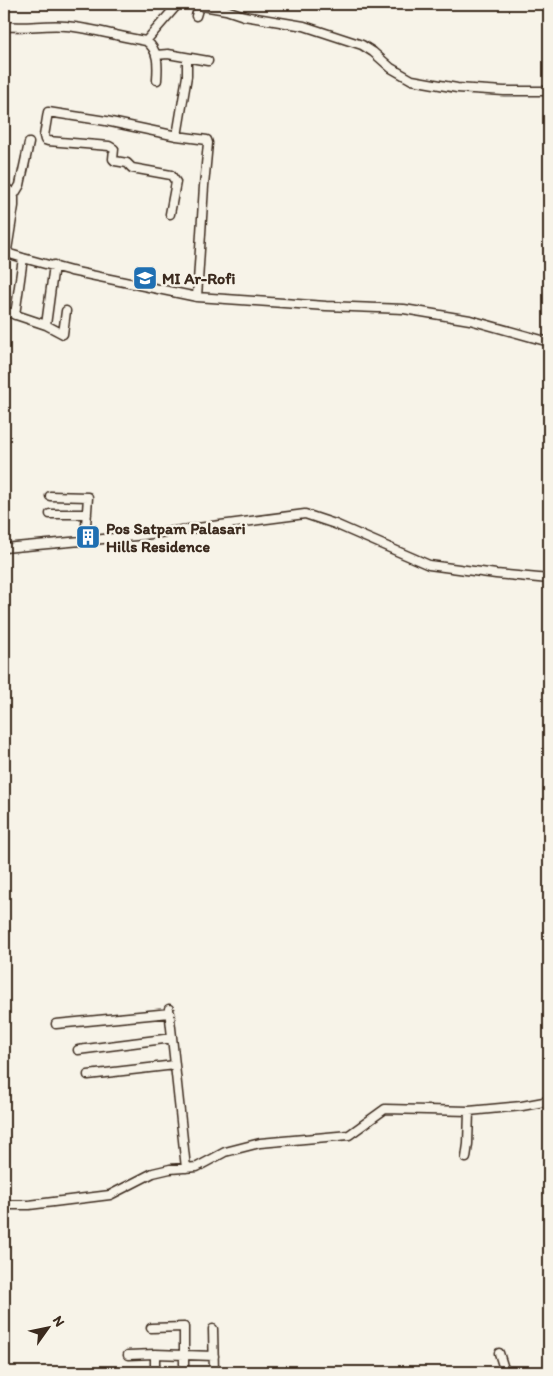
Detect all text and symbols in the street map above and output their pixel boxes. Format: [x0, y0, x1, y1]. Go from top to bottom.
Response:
school or university icon: MI Ar-Rofi [132, 265, 158, 291]
place label: MI Ar-Rofi [162, 269, 235, 288]
place label: Pos Satpam Palasari Hills Residence [106, 519, 246, 556]
building icon: Pos Satpam Palasari Hills Residence [75, 524, 101, 550]
north arrow [22, 1304, 72, 1354]
text: N [49, 1313, 68, 1330]

